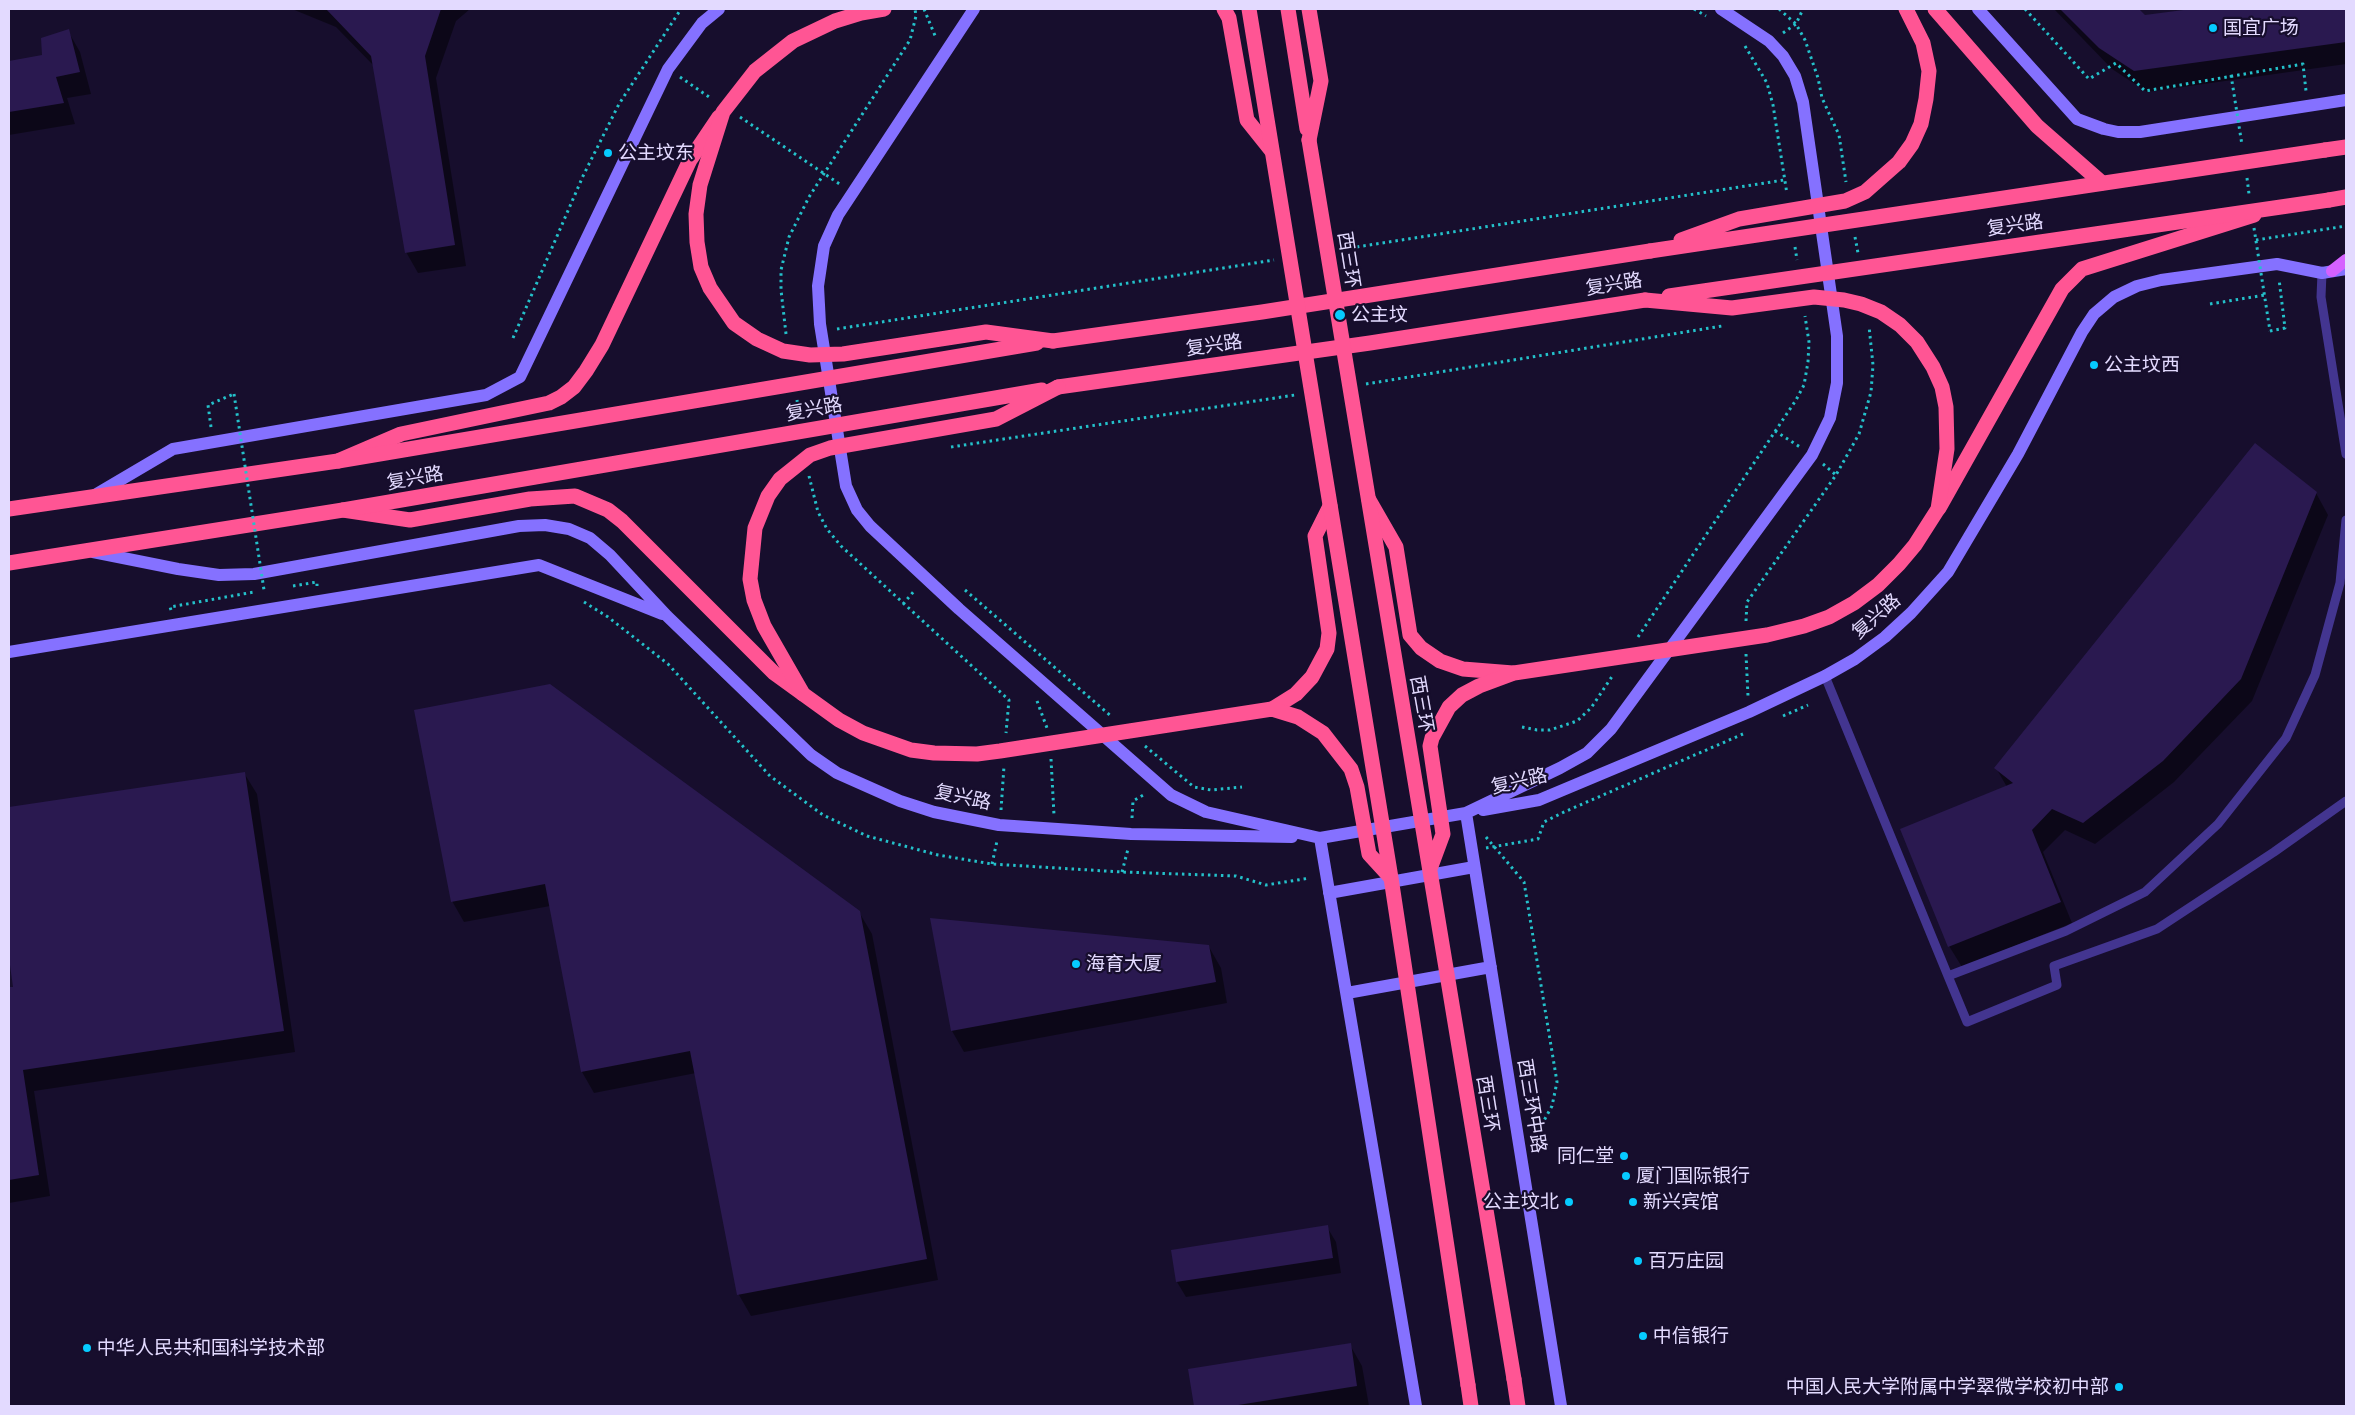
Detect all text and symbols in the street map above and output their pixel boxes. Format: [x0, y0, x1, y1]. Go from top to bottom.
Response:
place label: 国宜广场 [2223, 17, 2299, 39]
marker: 国宜广场 [2207, 22, 2219, 34]
place label: 公主坟东 [618, 142, 694, 164]
marker: 公主坟东 [602, 147, 614, 159]
street label: 复兴路 [1985, 210, 2045, 240]
street label: 西三环 [1333, 230, 1365, 290]
street label: 复兴路 [1584, 268, 1644, 300]
place label: 公主坟 [1351, 304, 1408, 326]
marker: 公主坟 [1333, 308, 1347, 322]
street label: 复兴路 [1184, 330, 1244, 360]
place label: 公主坟西 [2104, 354, 2180, 376]
marker: 公主坟西 [2088, 359, 2100, 371]
street label: 复兴路 [784, 393, 844, 425]
street label: 复兴路 [385, 462, 445, 494]
street label: 复兴路 [1847, 589, 1905, 643]
street label: 西三环 [1406, 674, 1438, 734]
street label: 复兴路 [1489, 763, 1549, 799]
street label: 复兴路 [933, 780, 993, 814]
place label: 海育大厦 [1086, 953, 1162, 975]
marker: 海育大厦 [1070, 958, 1082, 970]
street label: 西三环中路 [1513, 1057, 1551, 1155]
street label: 西三环 [1472, 1074, 1504, 1134]
place label: 同仁堂 [1557, 1145, 1614, 1167]
marker: 同仁堂 [1618, 1150, 1630, 1162]
place label: 厦门国际银行 [1636, 1165, 1750, 1187]
marker: 厦门国际银行 [1620, 1170, 1632, 1182]
place label: 公主坟北 [1483, 1191, 1559, 1213]
place label: 新兴宾馆 [1643, 1191, 1719, 1213]
marker: 公主坟北 [1563, 1196, 1575, 1208]
marker: 新兴宾馆 [1627, 1196, 1639, 1208]
place label: 百万庄园 [1648, 1250, 1724, 1272]
marker: 百万庄园 [1632, 1255, 1644, 1267]
place label: 中信银行 [1653, 1325, 1729, 1347]
marker: 中信银行 [1637, 1330, 1649, 1342]
place label: 中华人民共和国科学技术部 [97, 1337, 325, 1359]
marker: 中华人民共和国科学技术部 [81, 1342, 93, 1354]
place label: 中国人民大学附属中学翠微学校初中部 [1786, 1376, 2109, 1398]
marker: 中国人民大学附属中学翠微学校初中部 [2113, 1381, 2125, 1393]

